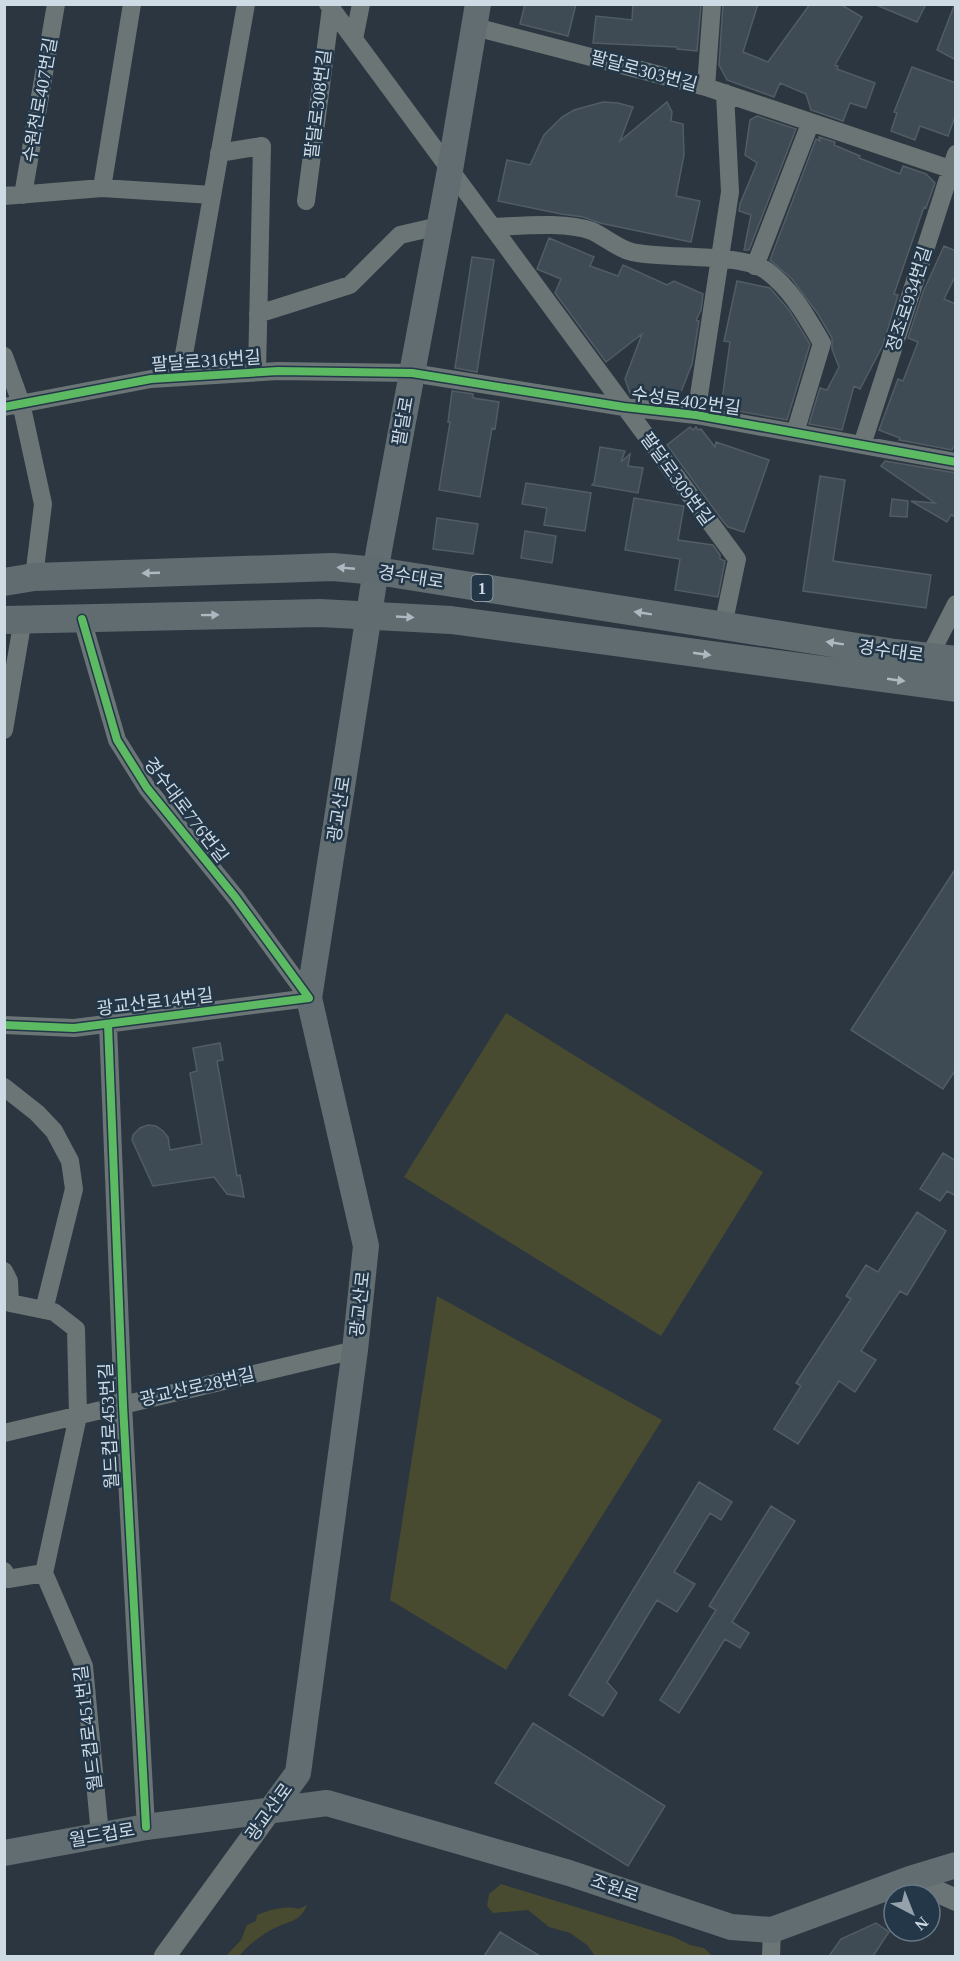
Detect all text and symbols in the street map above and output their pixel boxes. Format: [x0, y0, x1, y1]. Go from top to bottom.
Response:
street label: 수원천로407번길 [19, 36, 61, 164]
street label: 팔달로303번길 [588, 47, 700, 95]
street label: 팔달로308번길 [301, 48, 335, 160]
street label: 정조로934번길 [883, 244, 935, 354]
street label: 팔달로316번길 [151, 347, 261, 375]
street label: 수성로402번길 [630, 383, 742, 419]
street label: 팔달로 [389, 395, 417, 447]
street label: 팔달로309번길 [637, 429, 717, 529]
street label: 경수대로 [377, 562, 445, 592]
one-way arrow [337, 563, 356, 573]
one-way arrow [142, 569, 161, 578]
road number: 1 [472, 575, 492, 601]
one-way arrow [633, 608, 652, 617]
one-way arrow [200, 611, 219, 620]
one-way arrow [395, 613, 414, 622]
street label: 경수대로 [857, 636, 925, 666]
one-way arrow [826, 639, 845, 648]
one-way arrow [693, 650, 712, 659]
one-way arrow [886, 676, 905, 685]
street label: 경수대로776번길 [140, 754, 232, 866]
street label: 광교산로 [324, 775, 354, 843]
street label: 광교산로14번길 [96, 985, 214, 1019]
street label: 광교산로 [347, 1270, 373, 1338]
street label: 월드컵로453번길 [96, 1362, 122, 1490]
street label: 광교산로28번길 [138, 1364, 256, 1410]
street label: 월드컵로451번길 [70, 1664, 106, 1792]
street label: 광교산로 [241, 1779, 297, 1845]
street label: 월드컵로 [68, 1819, 136, 1851]
street label: 조원로 [588, 1870, 642, 1906]
north arrow [882, 1883, 942, 1943]
text: N [911, 1914, 932, 1934]

